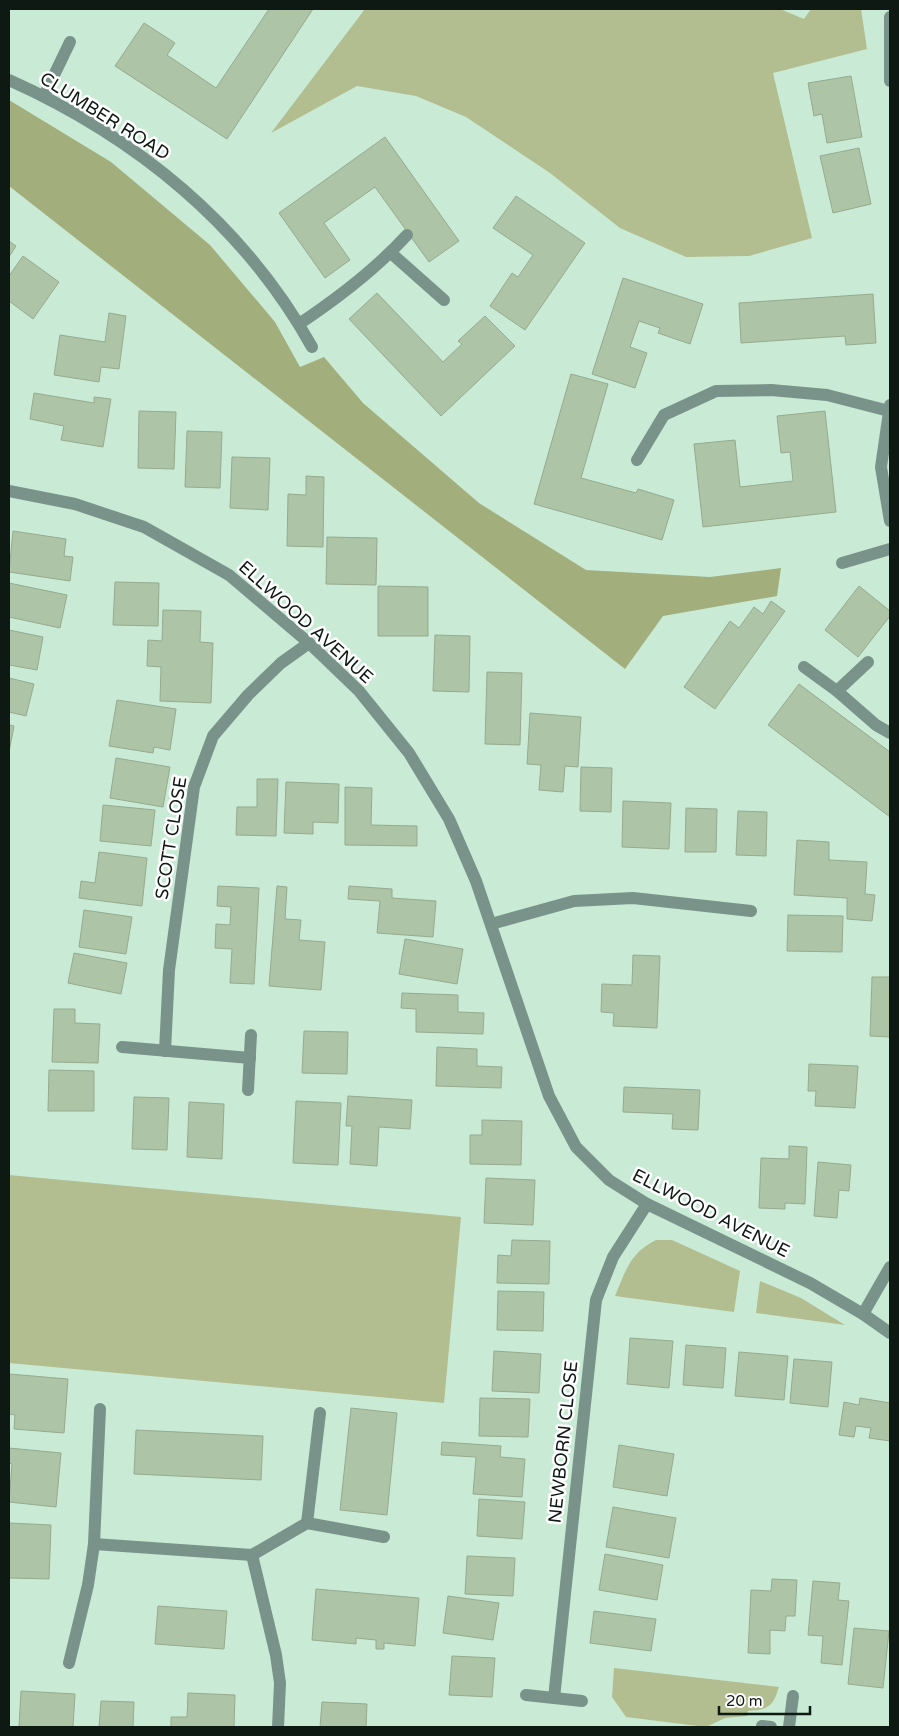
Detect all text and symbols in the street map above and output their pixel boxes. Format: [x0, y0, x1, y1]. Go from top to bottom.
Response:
street label: CLUMBER ROAD [36, 67, 174, 165]
street label: ELLWOOD AVENUE [234, 556, 378, 688]
street label: SCOTT CLOSE [150, 775, 192, 901]
street label: ELLWOOD AVENUE [629, 1164, 793, 1262]
street label: NEWBORN CLOSE [544, 1360, 582, 1524]
scale bar [719, 1684, 810, 1716]
text: 20 m [726, 1692, 763, 1710]

